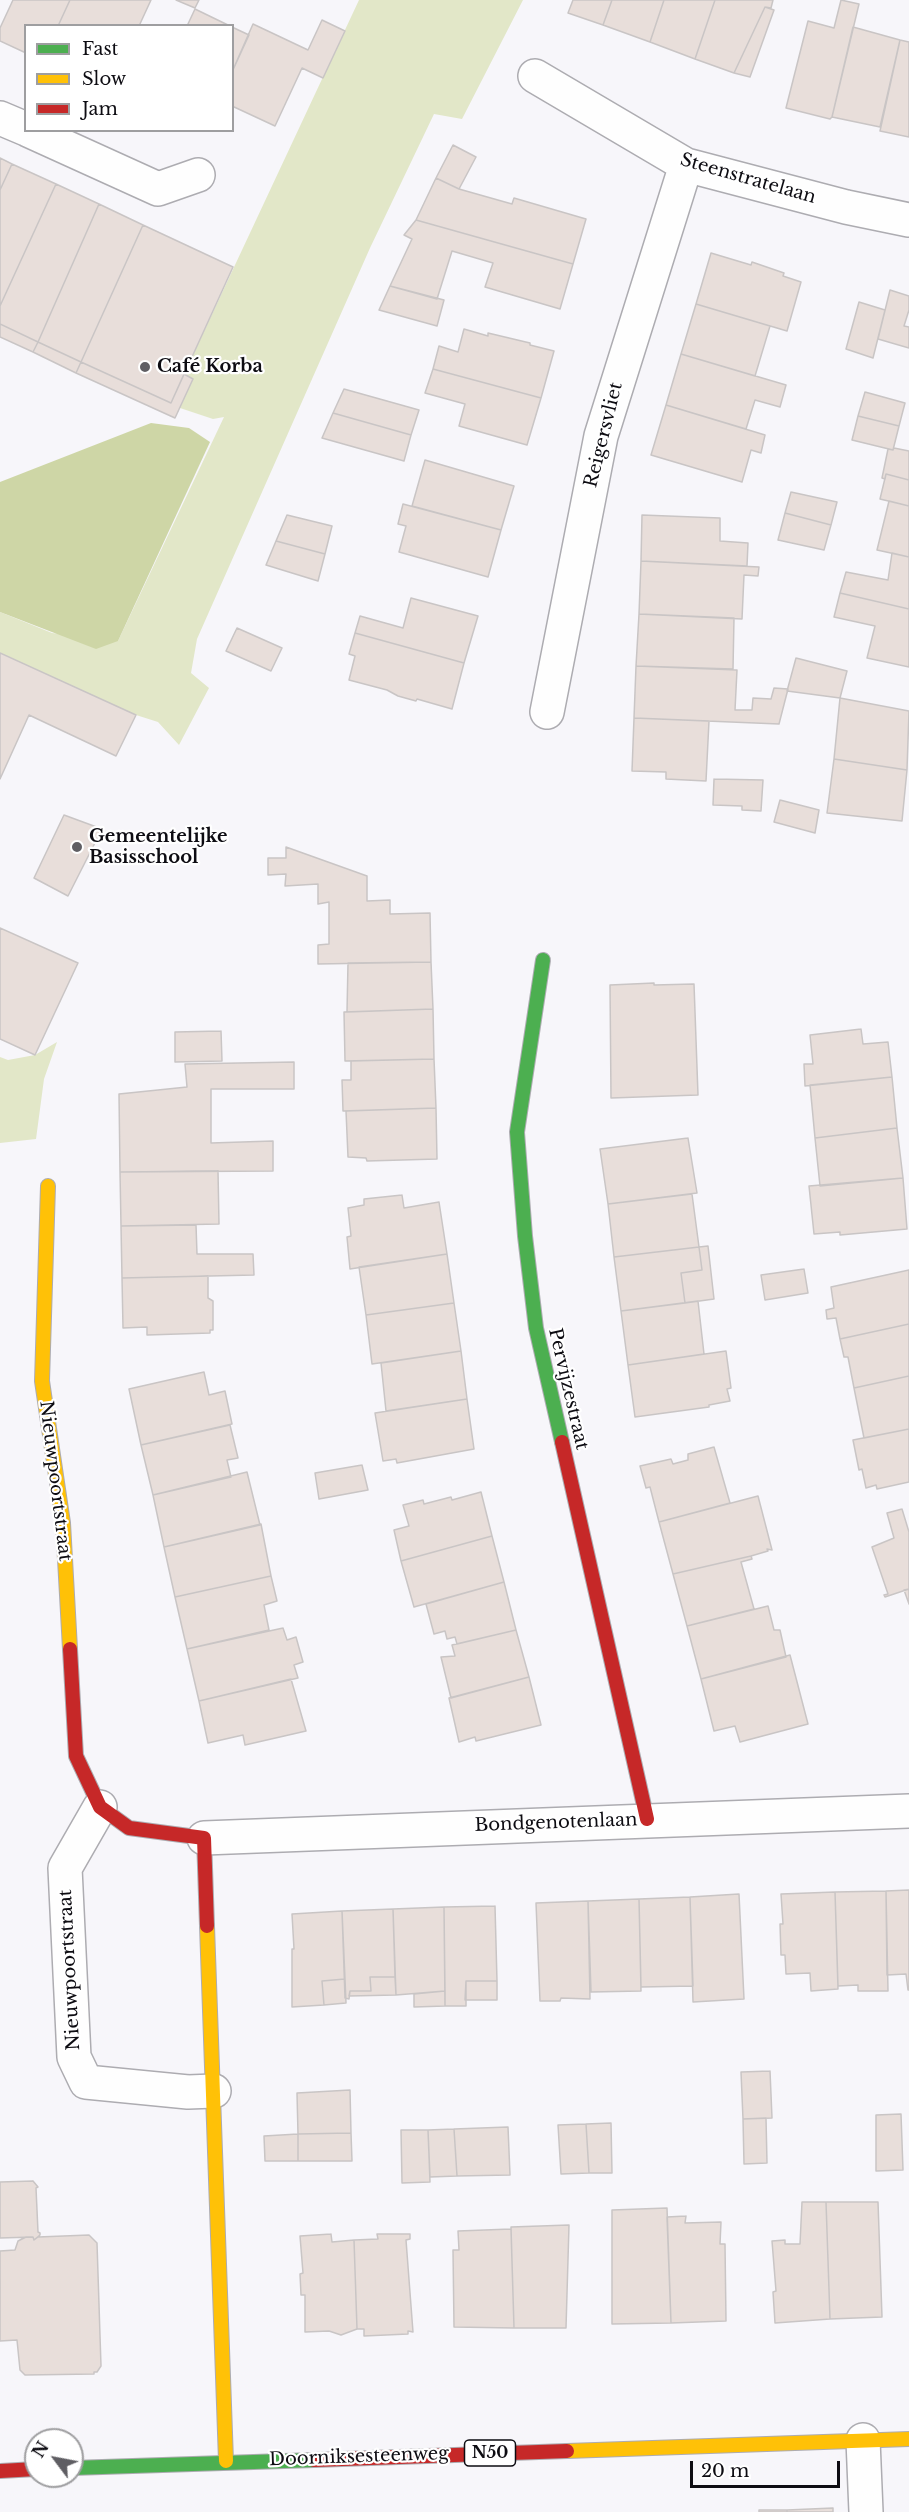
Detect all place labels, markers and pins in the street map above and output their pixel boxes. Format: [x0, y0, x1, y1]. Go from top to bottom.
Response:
place label: Café Korba [157, 356, 263, 378]
marker: Café Korba [138, 360, 152, 374]
place label: Gemeentelijke Basisschool [89, 826, 228, 868]
marker: Gemeentelijke Basisschool [70, 840, 84, 854]

